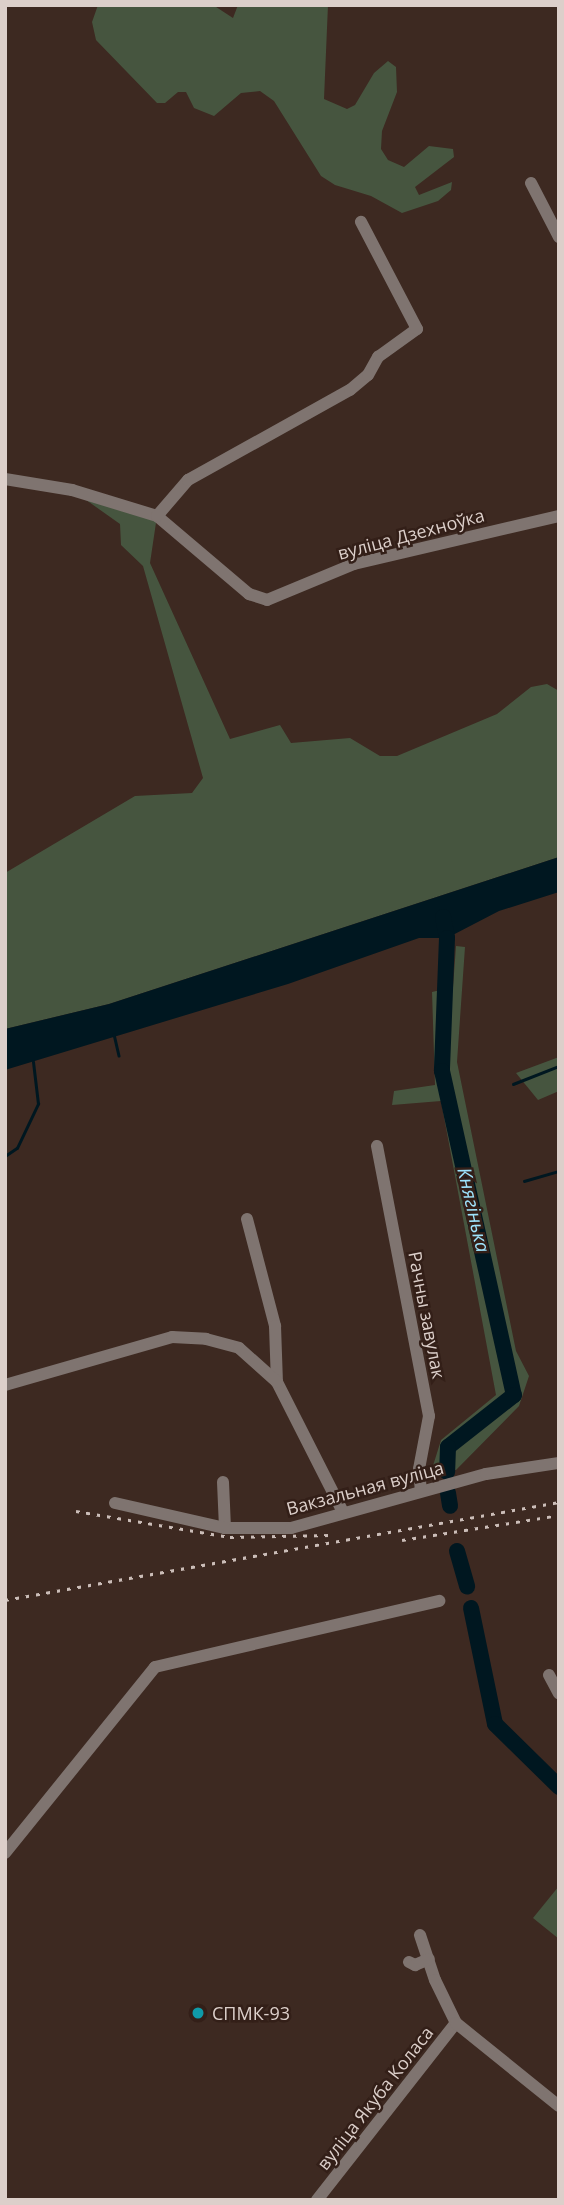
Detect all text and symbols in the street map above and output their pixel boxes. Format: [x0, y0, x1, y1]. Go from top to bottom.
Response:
street label: вуліца Дзехноўка [335, 504, 487, 564]
water label: Княгінька [452, 1165, 494, 1255]
street label: Рачны завулак [404, 1249, 450, 1381]
street label: Вакзальная вуліца [284, 1457, 446, 1519]
place label: СПМК-93 [212, 2002, 290, 2024]
marker: СПМК-93 [190, 2005, 206, 2021]
street label: вуліца Якуба Коласа [312, 2022, 438, 2174]

